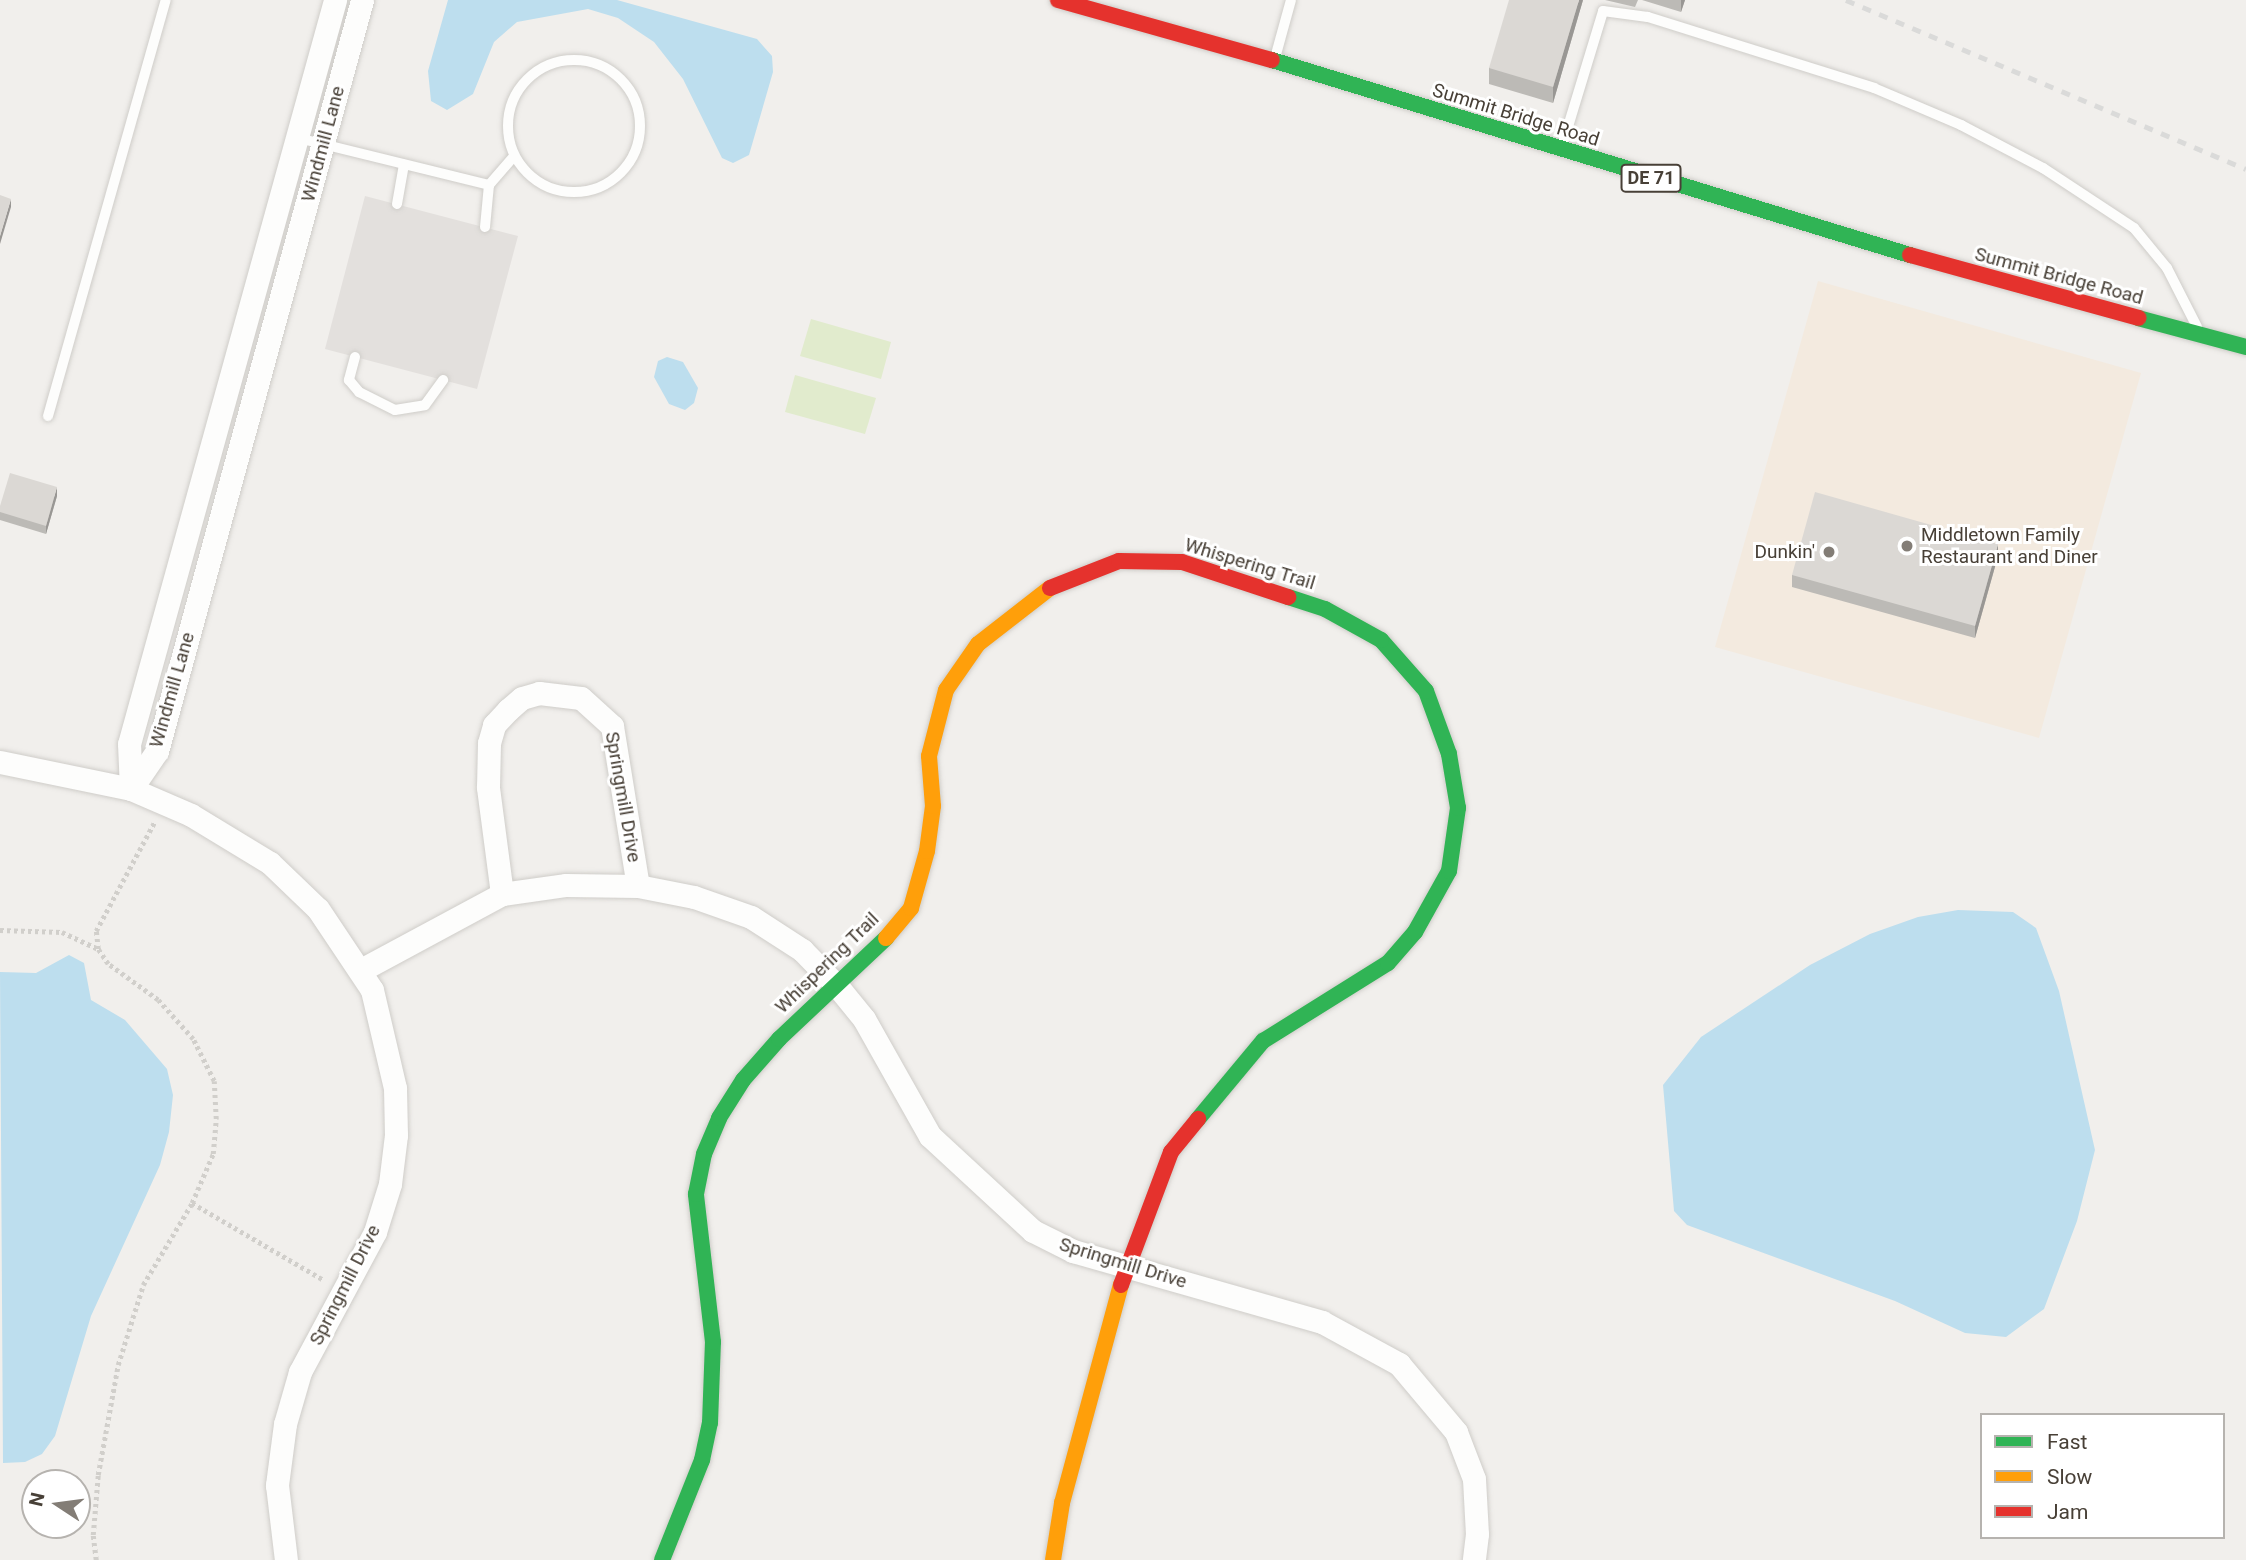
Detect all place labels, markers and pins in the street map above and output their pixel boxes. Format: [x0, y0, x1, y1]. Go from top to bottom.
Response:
place label: Middletown Family Restaurant and Diner [1921, 524, 2098, 568]
marker: Middletown Family Restaurant and Diner [1899, 538, 1915, 554]
place label: Dunkin' [1754, 541, 1815, 563]
marker: Dunkin' [1821, 544, 1837, 560]

